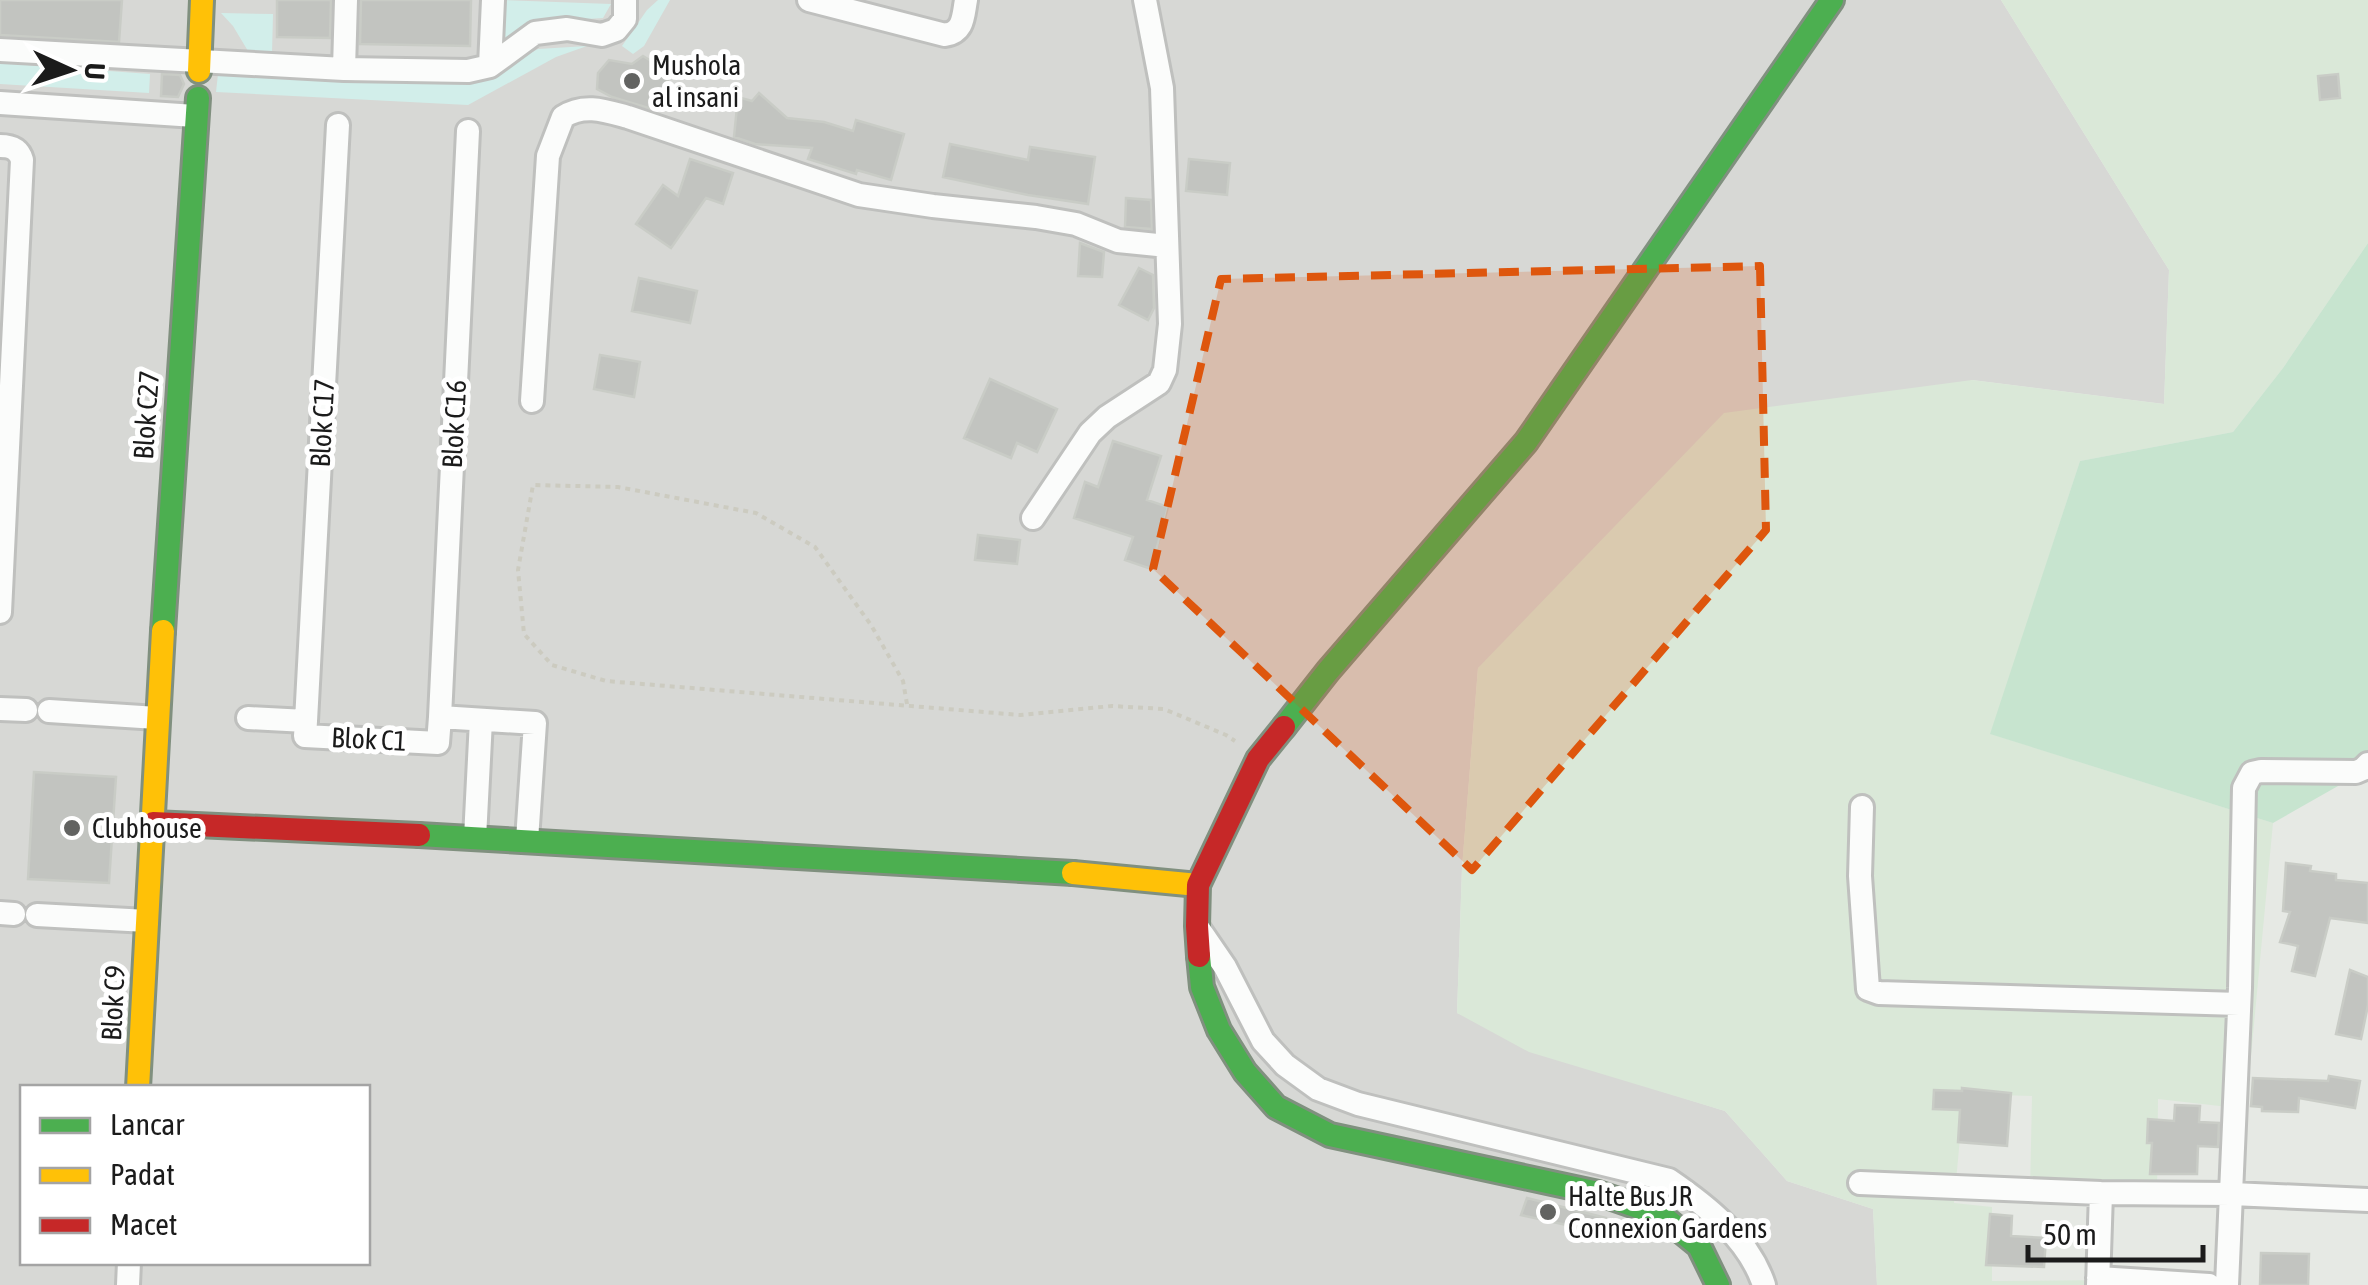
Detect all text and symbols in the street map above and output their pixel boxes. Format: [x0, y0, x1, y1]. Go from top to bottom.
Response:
north arrow [20, 20, 120, 120]
place label: Mushola al insani [652, 49, 741, 113]
text: U [79, 62, 111, 80]
marker: Mushola al insani [621, 70, 643, 92]
street label: Blok C27 [127, 370, 165, 460]
street label: Blok C17 [304, 378, 340, 468]
street label: Blok C16 [436, 379, 472, 469]
street label: Blok C1 [330, 721, 408, 757]
place label: Clubhouse [92, 812, 202, 844]
marker: Clubhouse [61, 817, 83, 839]
street label: Blok C9 [95, 964, 131, 1042]
legend [20, 1085, 370, 1265]
text: Lancar [110, 1107, 185, 1141]
text: Padat [110, 1157, 175, 1191]
place label: Halte Bus JR Connexion Gardens [1568, 1180, 1767, 1244]
scale bar [2028, 1200, 2203, 1262]
marker: Halte Bus JR Connexion Gardens [1537, 1201, 1559, 1223]
text: Macet [110, 1207, 177, 1241]
text: 50 m [2043, 1217, 2097, 1251]

